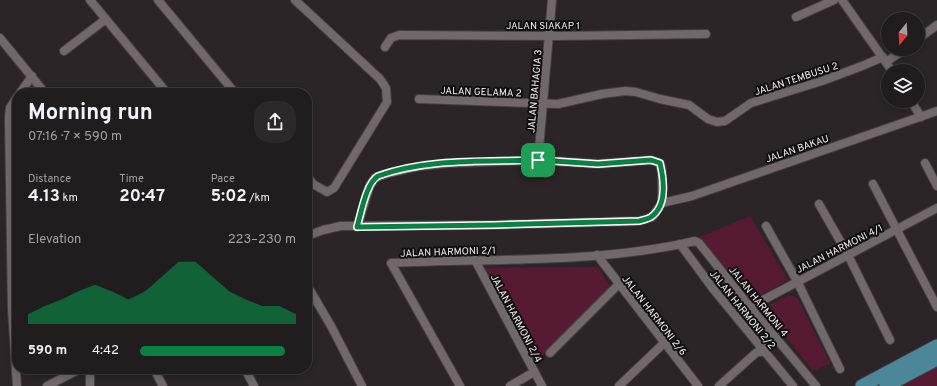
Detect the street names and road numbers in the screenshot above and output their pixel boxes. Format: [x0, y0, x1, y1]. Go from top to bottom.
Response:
street label: JALAN SIAKAP 1 [506, 20, 580, 33]
street label: JALAN BAHAGIA 3 [525, 49, 546, 133]
street label: JALAN TEMBUSU 2 [753, 60, 840, 99]
street label: JALAN GELAMA 2 [440, 85, 522, 100]
street label: JALAN BAKAU [764, 133, 831, 166]
street label: JALAN HARMONI 4/1 [794, 222, 885, 277]
street label: JALAN HARMONI 2/1 [400, 244, 496, 261]
street label: JALAN HARMONI 4 [725, 264, 790, 340]
street label: JALAN HARMONI 2/2 [706, 268, 778, 352]
street label: JALAN HARMONI 2/4 [487, 272, 544, 365]
street label: JALAN HARMONI 2/6 [619, 273, 689, 359]

